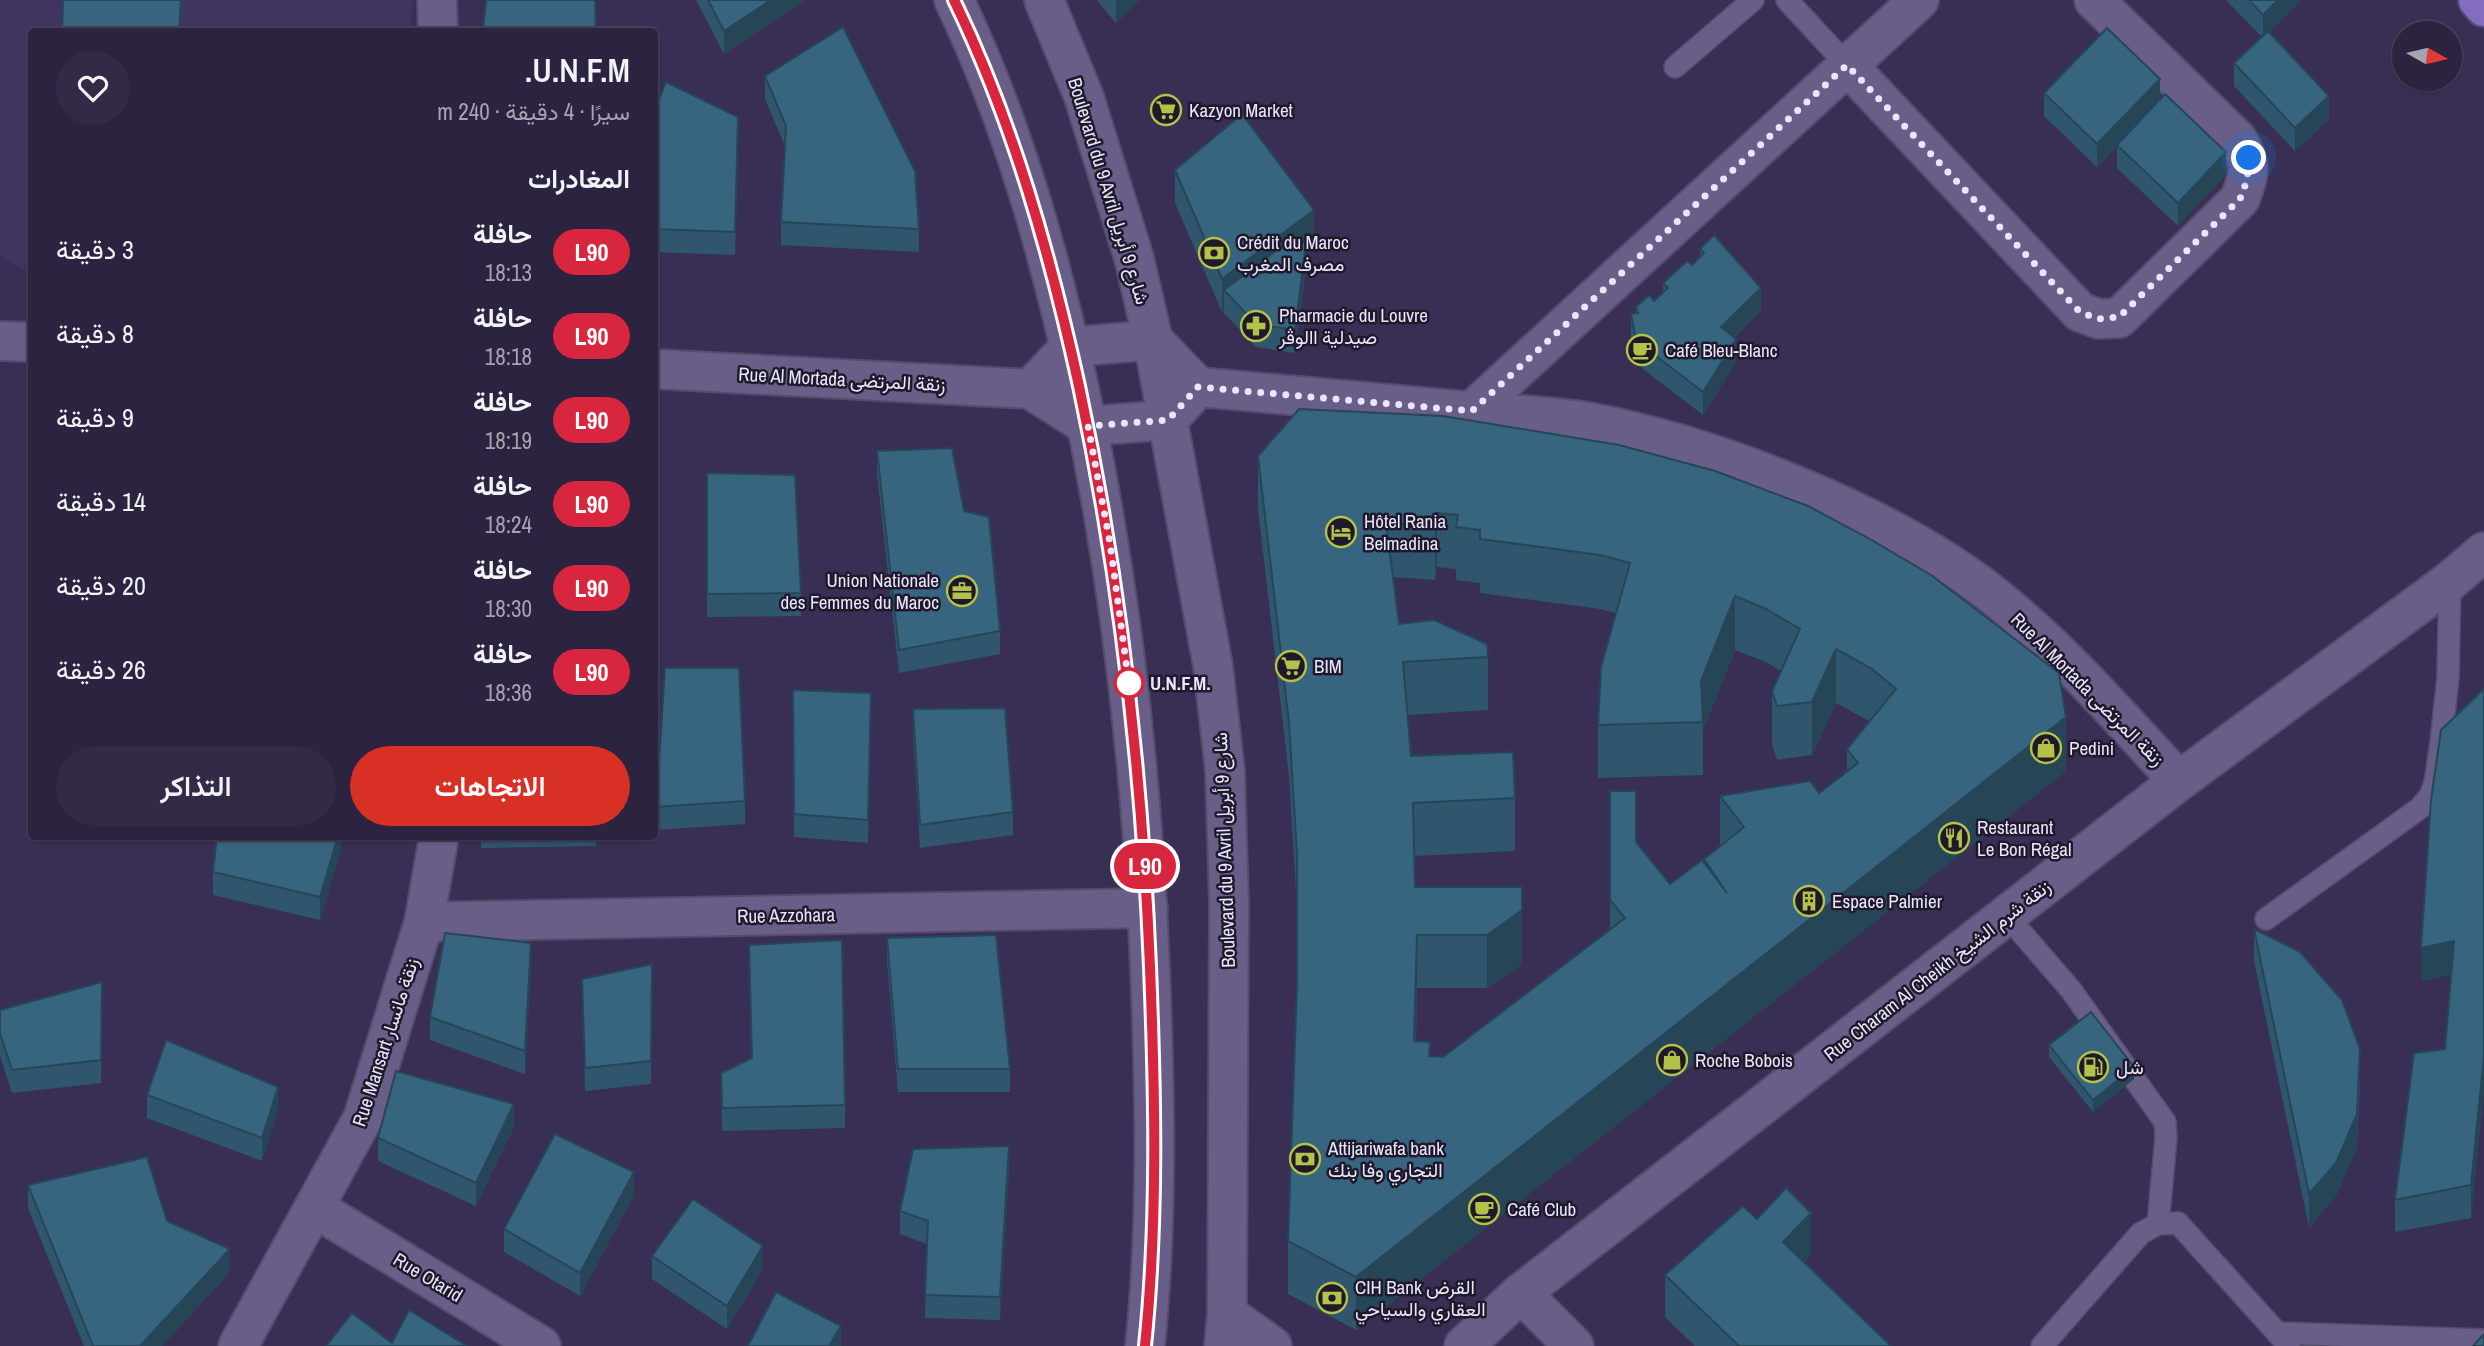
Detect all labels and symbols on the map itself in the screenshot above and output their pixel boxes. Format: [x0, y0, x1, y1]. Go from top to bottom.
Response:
north arrow [2392, 21, 2462, 91]
street label: Boulevard du 9 Avril شارع 9 أبريل [1062, 74, 1156, 308]
supermarket icon: Kazyon Market [1149, 93, 1183, 127]
place label: Kazyon Market [1189, 97, 1294, 123]
your location [2231, 140, 2266, 175]
place label: Crédit du Maroc مصرف المغرب [1237, 229, 1349, 277]
bank icon: Crédit du Maroc مصرف المغرب [1197, 236, 1231, 270]
place label: Pharmacie du Louvre صيدلية االوڤر [1278, 302, 1428, 350]
pharmacy icon: Pharmacie du Louvre صيدلية االوڤر [1239, 309, 1273, 343]
cafe icon: Café Bleu-Blanc [1625, 333, 1659, 367]
place label: Café Bleu-Blanc [1665, 337, 1778, 363]
street label: Rue Al Mortada زنقة المرتضى [738, 361, 946, 397]
place label: Hôtel Rania Belmadina [1364, 508, 1447, 556]
hotel icon: Hôtel Rania Belmadina [1324, 515, 1358, 549]
place label: Union Nationale des Femmes du Maroc [780, 567, 939, 615]
office icon: Union Nationale des Femmes du Maroc [945, 574, 979, 608]
street label: Rue Al Mortada زنقة المرتضى [2006, 607, 2170, 771]
supermarket icon: BIM [1274, 649, 1308, 683]
place label: BIM [1314, 653, 1342, 679]
marker: U.N.F.M. [1114, 668, 1144, 698]
place label: U.N.F.M. [1150, 670, 1211, 696]
shop icon: Pedini [2029, 731, 2063, 765]
street label: Boulevard du 9 Avril شارع 9 أبريل [1207, 732, 1241, 968]
place label: Pedini [2069, 735, 2114, 761]
place label: Restaurant Le Bon Régal [1977, 814, 2071, 862]
restaurant icon: Restaurant Le Bon Régal [1937, 821, 1971, 855]
line badge: L90 [1105, 843, 1185, 889]
street label: Rue Charam Al Cheikh زنقة شرم الشيخ [1818, 873, 2056, 1068]
building icon: Espace Palmier [1792, 884, 1826, 918]
place label: Espace Palmier [1832, 888, 1943, 914]
street label: Rue Azzohara [737, 901, 835, 929]
street label: Rue Mansart زنقة مانسار [345, 954, 425, 1130]
shop icon: Roche Bobois [1655, 1043, 1689, 1077]
place label: Roche Bobois [1695, 1047, 1793, 1073]
fuel station icon: شل [2076, 1050, 2110, 1084]
place label: شل [2116, 1054, 2144, 1080]
place label: Attijariwafa bank التجاري وفا بنك [1327, 1135, 1444, 1186]
bank icon: Attijariwafa bank التجاري وفا بنك [1288, 1142, 1322, 1176]
cafe icon: Café Club [1467, 1192, 1501, 1226]
place label: Café Club [1507, 1196, 1576, 1222]
street label: Rue Otarid [389, 1246, 467, 1308]
place label: CIH Bank القرض العقاري والسياحي [1355, 1274, 1486, 1325]
bank icon: CIH Bank القرض العقاري والسياحي [1315, 1281, 1349, 1315]

